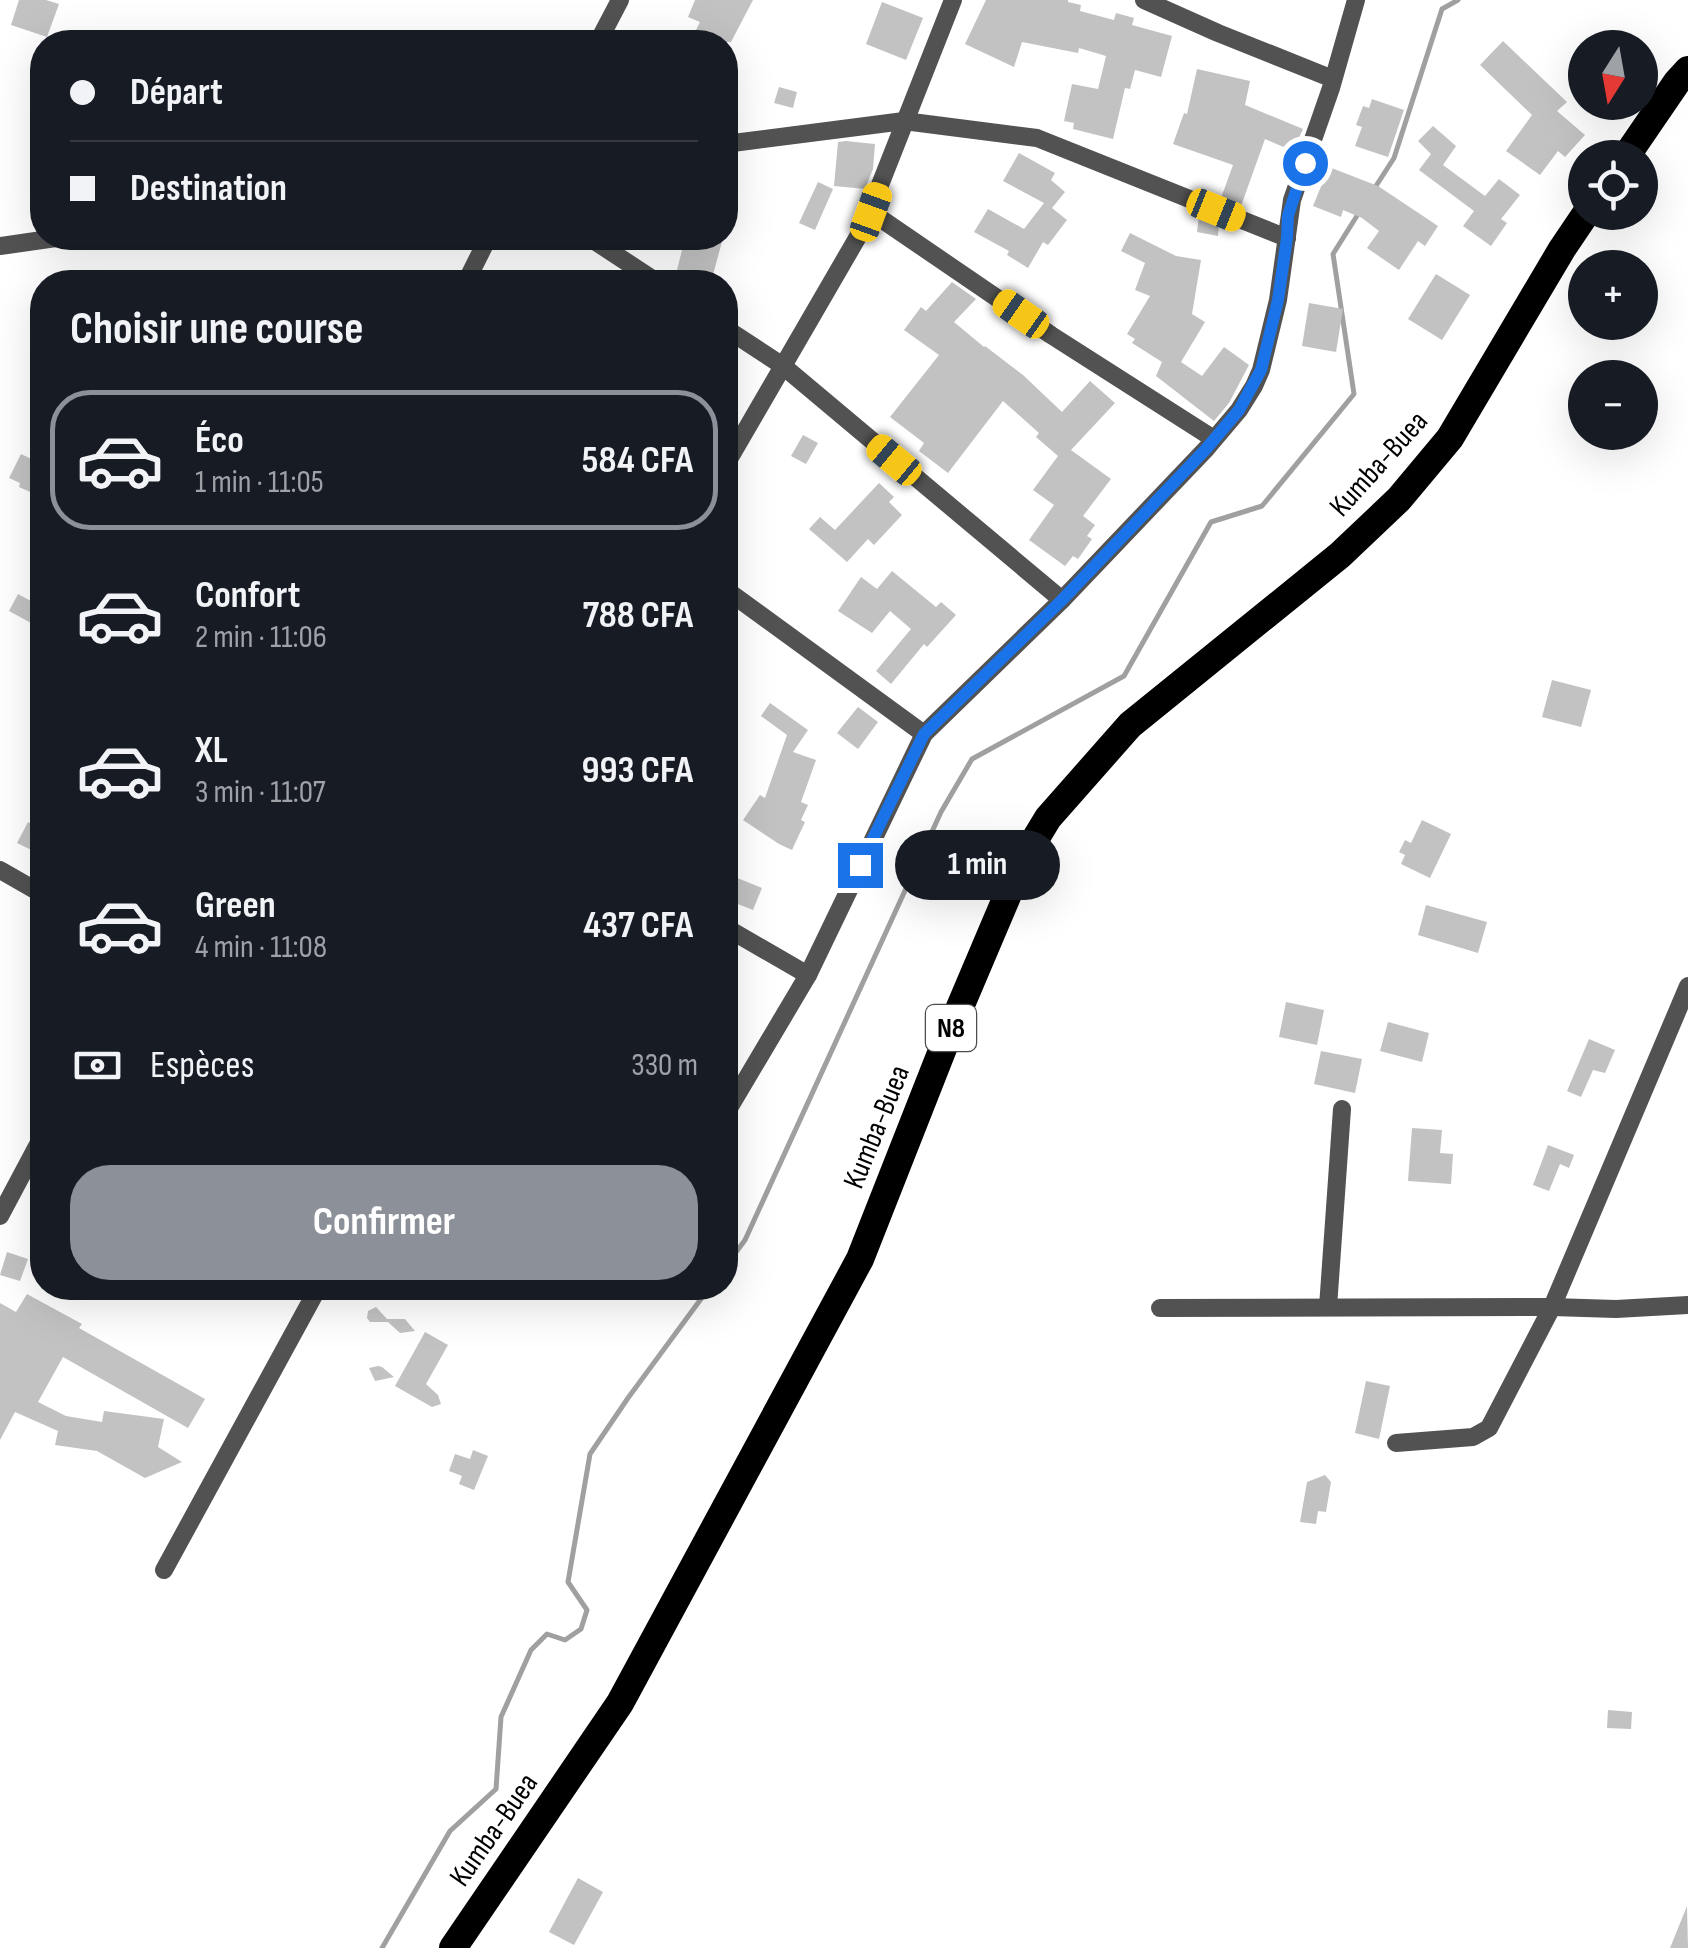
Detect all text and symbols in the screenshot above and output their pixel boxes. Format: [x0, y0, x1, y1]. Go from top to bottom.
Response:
north arrow [1568, 30, 1658, 120]
map controls [1568, 30, 1658, 450]
text: Départ [130, 70, 223, 115]
button: locate [1568, 140, 1658, 230]
route start [1283, 141, 1328, 186]
text: Destination [130, 166, 287, 211]
car [847, 179, 895, 245]
car [1183, 185, 1249, 235]
button: + [1568, 250, 1658, 340]
car [988, 285, 1054, 343]
text: Choisir une course [70, 302, 363, 357]
button: − [1568, 360, 1658, 450]
street label: Kumba-Buea [1322, 404, 1436, 524]
icon: car [75, 415, 165, 505]
text: Éco [195, 418, 244, 463]
car [861, 429, 927, 491]
text: 584 CFA [582, 438, 693, 483]
text: 1 min · 11:05 [195, 463, 324, 502]
icon: car [75, 570, 165, 660]
text: Confort [195, 573, 300, 618]
text: 788 CFA [582, 593, 693, 638]
text: 2 min · 11:06 [195, 618, 327, 657]
icon: car [75, 725, 165, 815]
text: XL [195, 728, 228, 773]
text: 993 CFA [582, 748, 693, 793]
text: 3 min · 11:07 [195, 773, 326, 812]
callout: 1 min [895, 830, 1060, 900]
route end [838, 843, 883, 888]
text: 1 min [948, 845, 1007, 884]
icon: car [75, 880, 165, 970]
text: Green [195, 883, 276, 928]
text: 437 CFA [583, 903, 693, 948]
text: 4 min · 11:08 [195, 928, 327, 967]
road number: N8 [926, 1005, 976, 1051]
icon: cash [70, 1038, 125, 1093]
text: Espèces [150, 1043, 254, 1088]
text: 330 m [631, 1046, 698, 1085]
street label: Kumba-Buea [836, 1060, 918, 1194]
button: Confirmer [70, 1165, 698, 1280]
street label: Kumba-Buea [442, 1767, 546, 1893]

